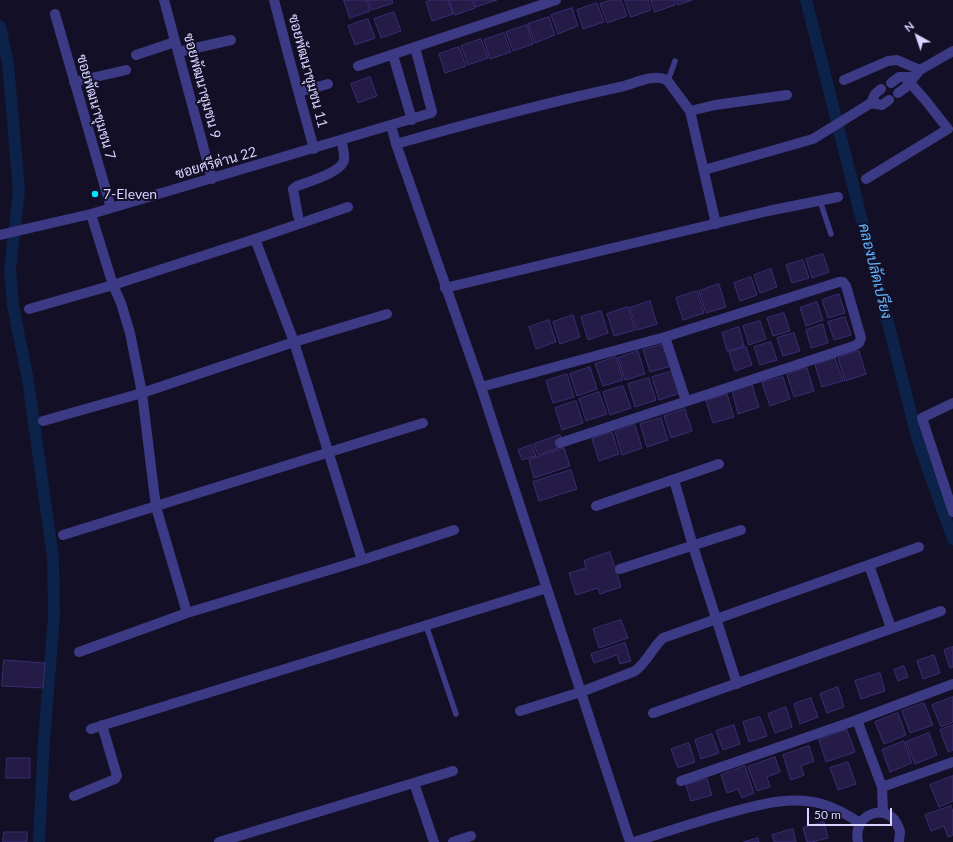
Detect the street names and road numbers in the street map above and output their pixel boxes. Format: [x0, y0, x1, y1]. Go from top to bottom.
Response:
street label: ซอยพัฒนาชุมชน 11 [285, 13, 331, 129]
street label: ซอยพัฒนาชุมชน 9 [180, 31, 224, 141]
street label: ซอยพัฒนาชุมชน 7 [73, 53, 119, 161]
street label: ซอยศรีด่าน 22 [173, 143, 259, 183]

